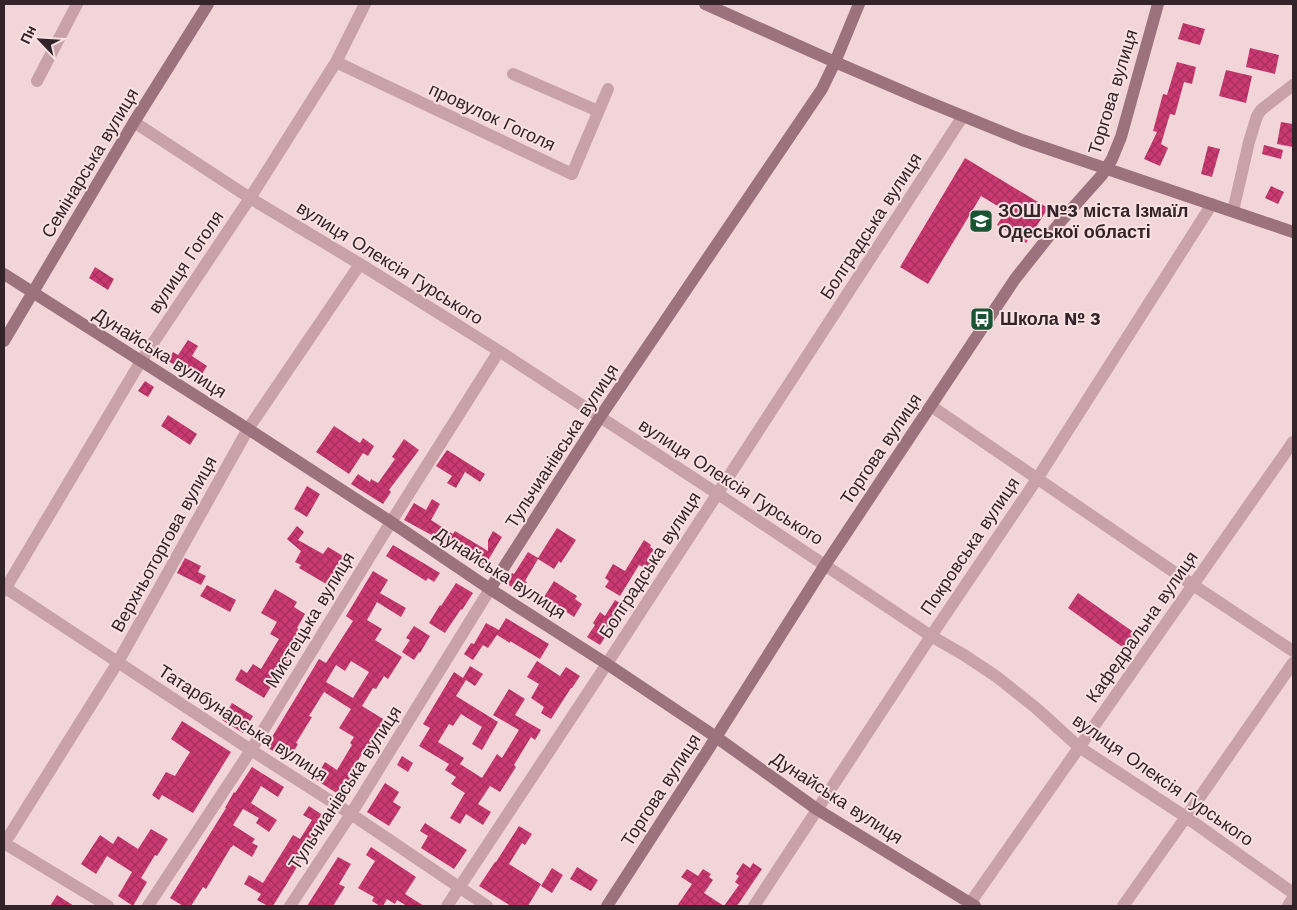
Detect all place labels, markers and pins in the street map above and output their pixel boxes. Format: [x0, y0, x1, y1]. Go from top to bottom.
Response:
place label: ЗОШ №3 міста Ізмаїл Одеської області [998, 200, 1188, 242]
school or university icon: ЗОШ №3 міста Ізмаїл Одеської області [968, 208, 994, 234]
bus stop icon: Школа № 3 [969, 306, 995, 332]
place label: Школа № 3 [1000, 308, 1101, 329]

